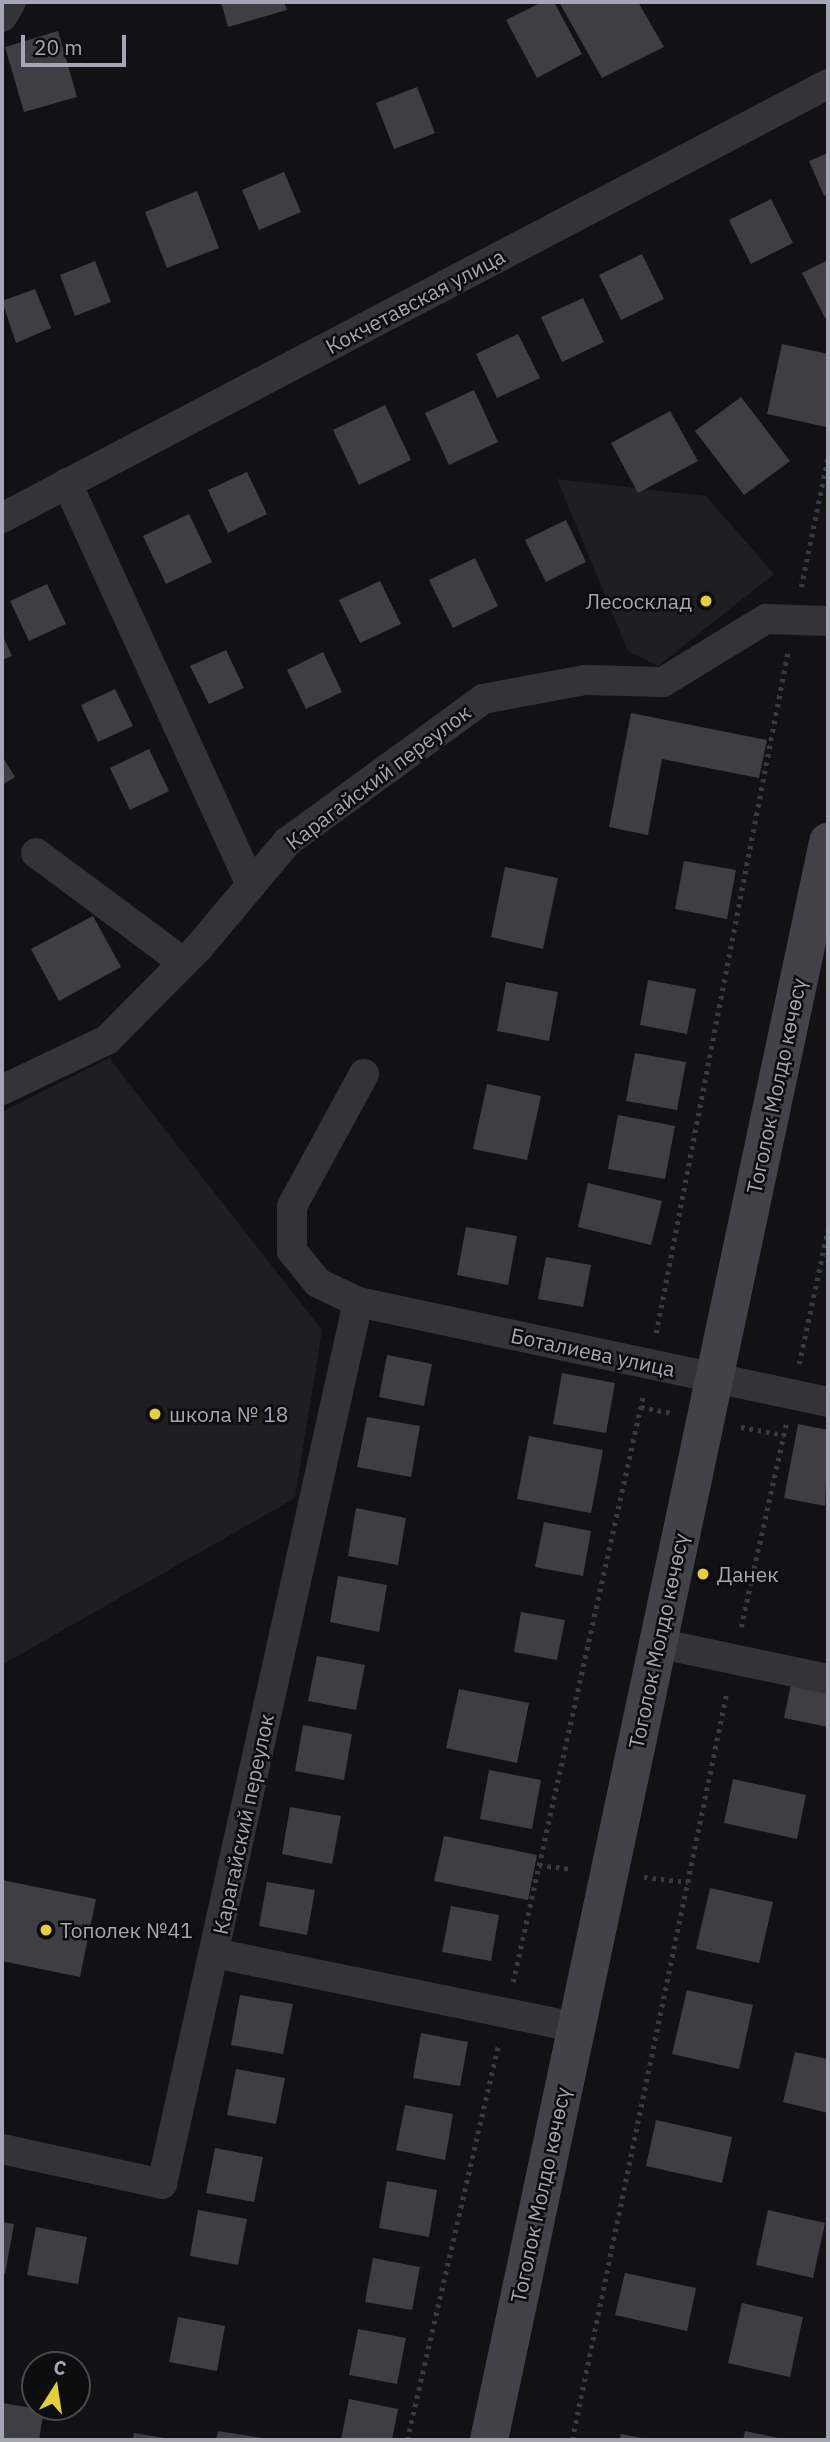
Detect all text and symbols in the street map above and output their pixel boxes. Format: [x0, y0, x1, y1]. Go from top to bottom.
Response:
scale bar [24, 21, 130, 65]
text: 20 m [34, 33, 83, 61]
street label: Кокчетавская улица [321, 243, 509, 359]
place label: Лесосклад [586, 588, 692, 614]
marker: Лесосклад [698, 593, 714, 609]
street label: Карагайский переулок [281, 699, 475, 855]
street label: Тоголок Молдо көчөсү [741, 976, 811, 1196]
street label: Боталиева улица [508, 1322, 678, 1382]
place label: школа № 18 [169, 1401, 288, 1427]
marker: школа № 18 [147, 1406, 163, 1422]
street label: Тоголок Молдо көчөсү [623, 1531, 693, 1751]
place label: Данек [717, 1561, 779, 1587]
marker: Данек [695, 1566, 711, 1582]
street label: Карагайский переулок [207, 1711, 279, 1937]
place label: Тополек №41 [60, 1917, 193, 1943]
marker: Тополек №41 [38, 1922, 54, 1938]
street label: Тоголок Молдо көчөсү [505, 2085, 575, 2305]
north arrow [21, 2351, 91, 2421]
text: С [51, 2354, 68, 2380]

